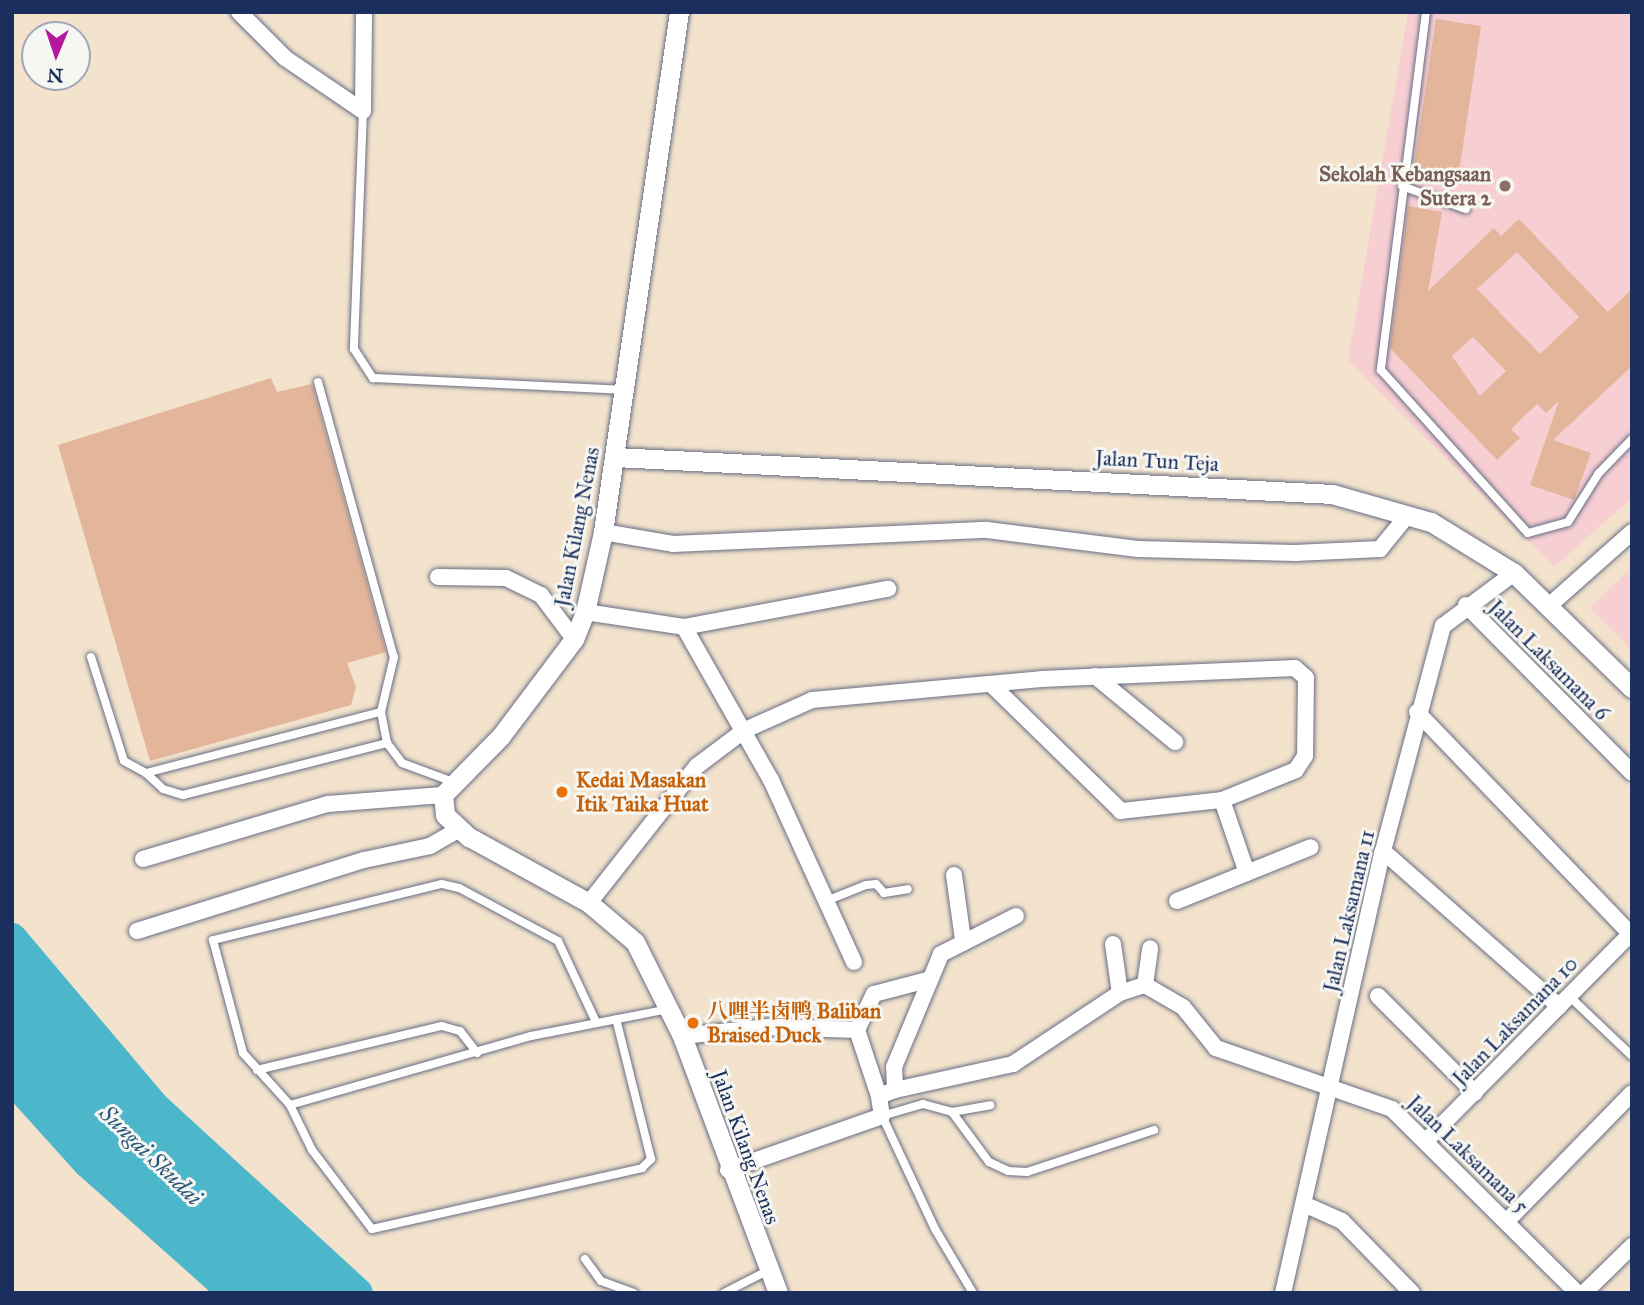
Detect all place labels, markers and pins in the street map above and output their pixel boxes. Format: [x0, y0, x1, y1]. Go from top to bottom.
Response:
place label: Sekolah Kebangsaan Sutera 2 [1319, 161, 1491, 211]
marker: Sekolah Kebangsaan Sutera 2 [1497, 178, 1513, 194]
place label: Kedai Masakan Itik Taika Huat [576, 767, 708, 817]
marker: Kedai Masakan Itik Taika Huat [554, 784, 570, 800]
place label: 八哩半卤鸭 Baliban Braised Duck [707, 998, 881, 1048]
marker: 八哩半卤鸭 Baliban Braised Duck [685, 1015, 701, 1031]

